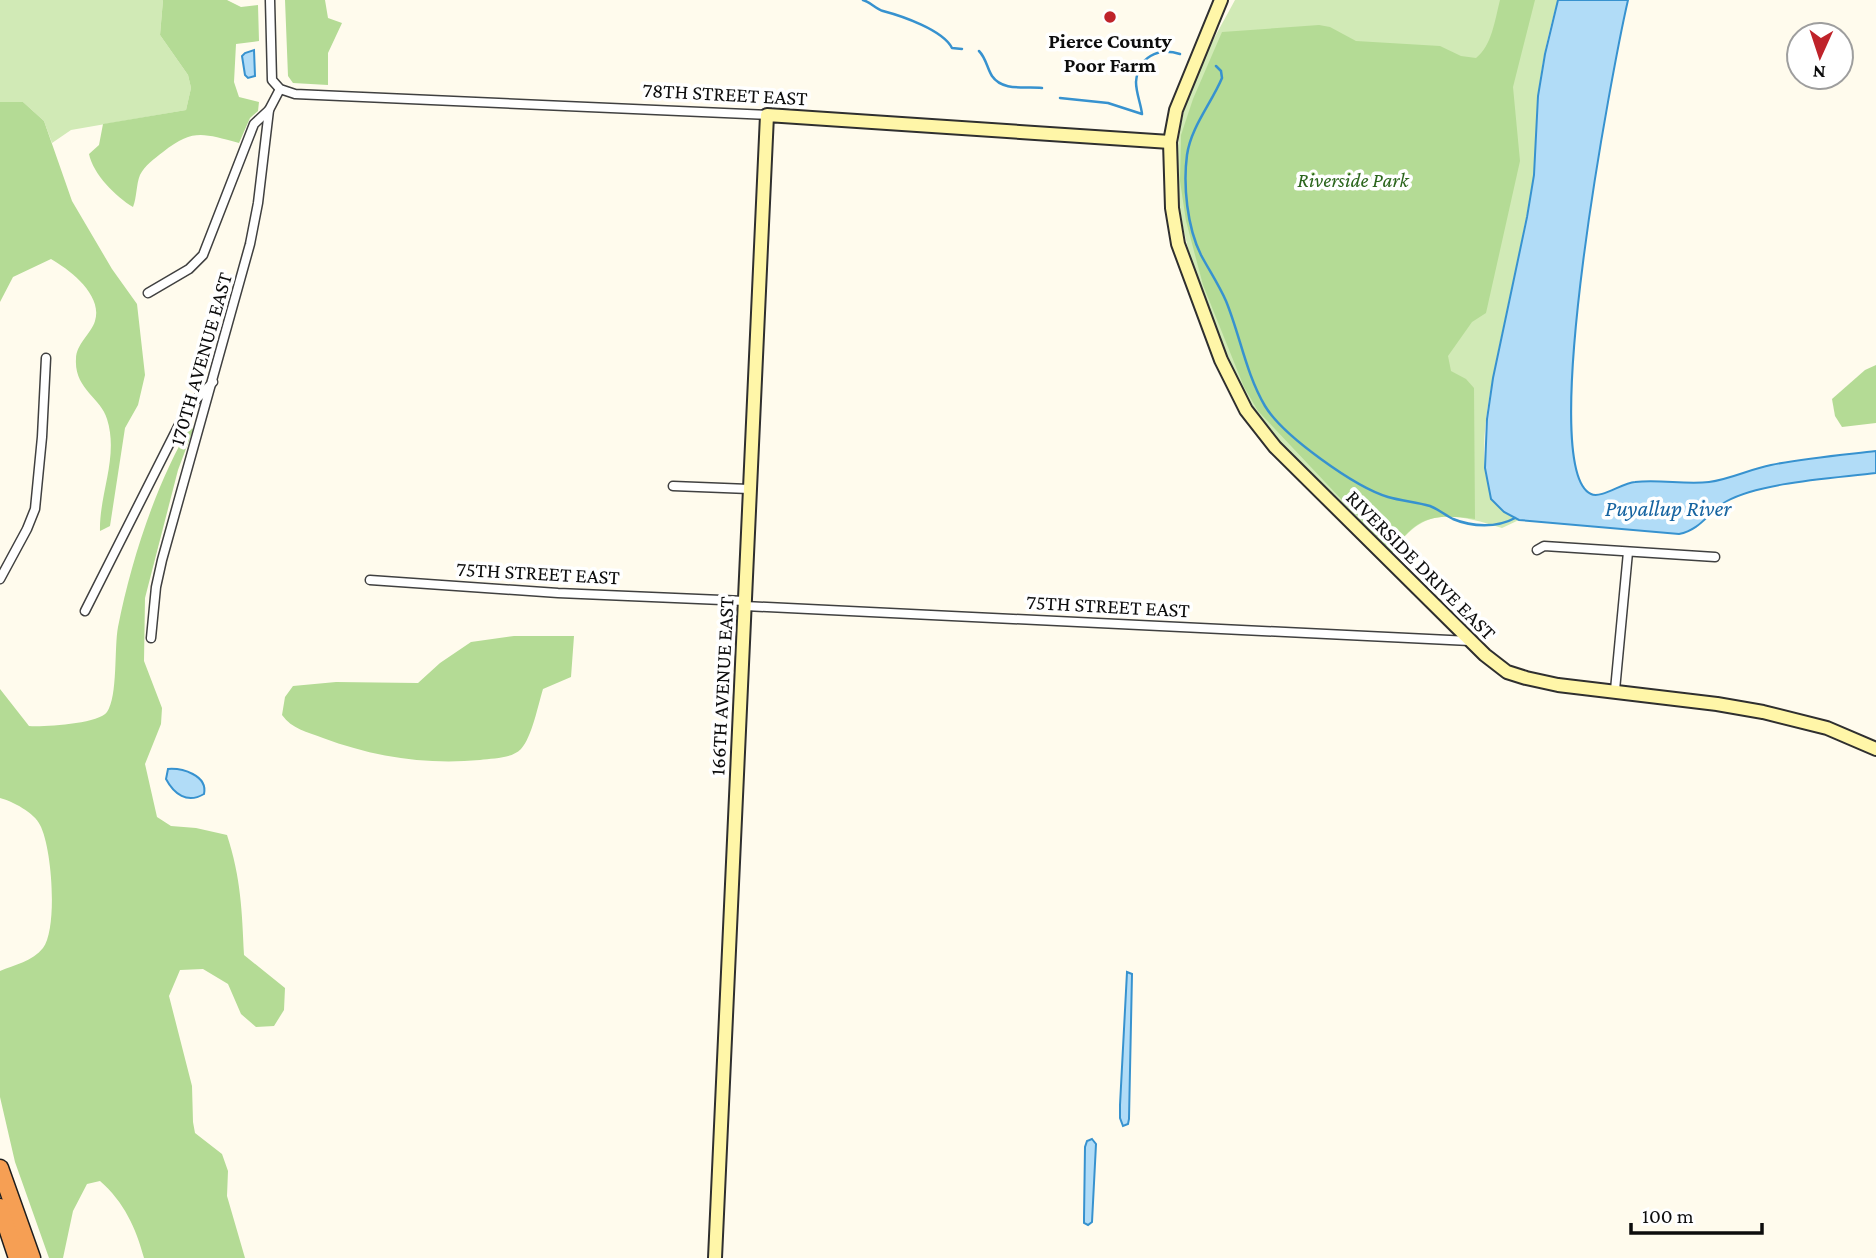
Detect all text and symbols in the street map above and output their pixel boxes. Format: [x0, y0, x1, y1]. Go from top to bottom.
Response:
marker: Pierce County Poor Farm [1102, 9, 1118, 25]
north arrow [1785, 21, 1855, 91]
place label: Pierce County Poor Farm [1048, 29, 1173, 77]
text: N [1812, 62, 1826, 83]
street label: 78TH STREET EAST [642, 78, 809, 110]
park label: Riverside Park [1297, 168, 1409, 192]
street label: 170TH AVENUE EAST [165, 269, 237, 448]
street label: RIVERSIDE DRIVE EAST [1341, 485, 1501, 645]
water label: Puyallup River [1605, 495, 1732, 521]
street label: 75TH STREET EAST [456, 557, 621, 589]
street label: 75TH STREET EAST [1026, 590, 1191, 622]
street label: 166TH AVENUE EAST [705, 595, 739, 776]
scale bar [1631, 1192, 1762, 1236]
text: 100 m [1642, 1204, 1694, 1228]

